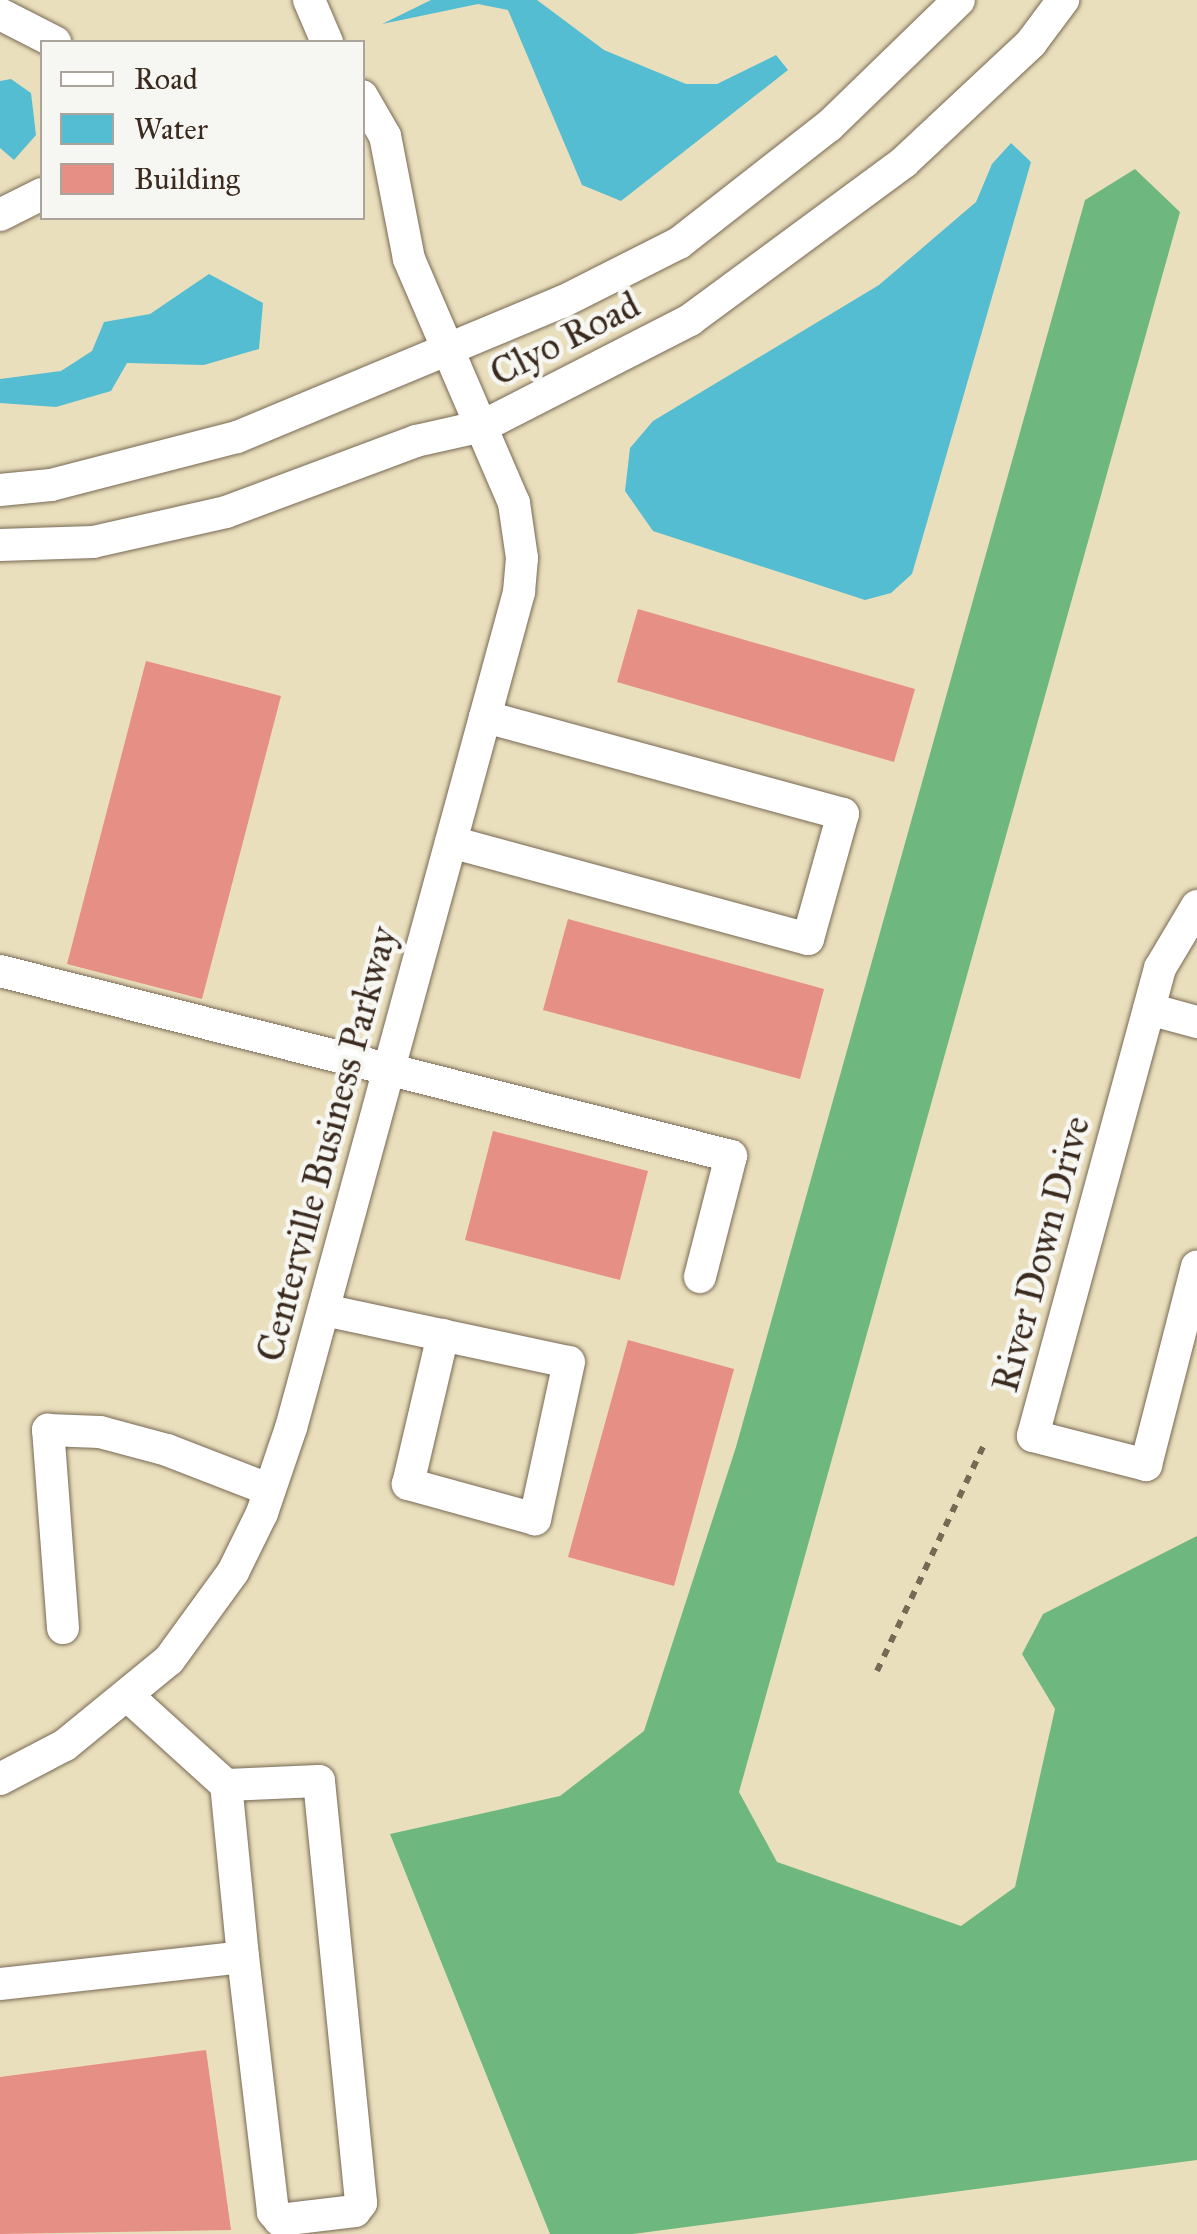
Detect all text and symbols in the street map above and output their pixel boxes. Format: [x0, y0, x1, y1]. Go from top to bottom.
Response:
legend [40, 40, 365, 220]
text: Road [134, 61, 198, 97]
text: Water [134, 111, 208, 147]
text: Building [134, 161, 240, 197]
street label: Clyo Road [483, 282, 647, 396]
street label: Centerville Business Parkway [247, 922, 407, 1366]
street label: River Down Drive [982, 1111, 1100, 1397]

